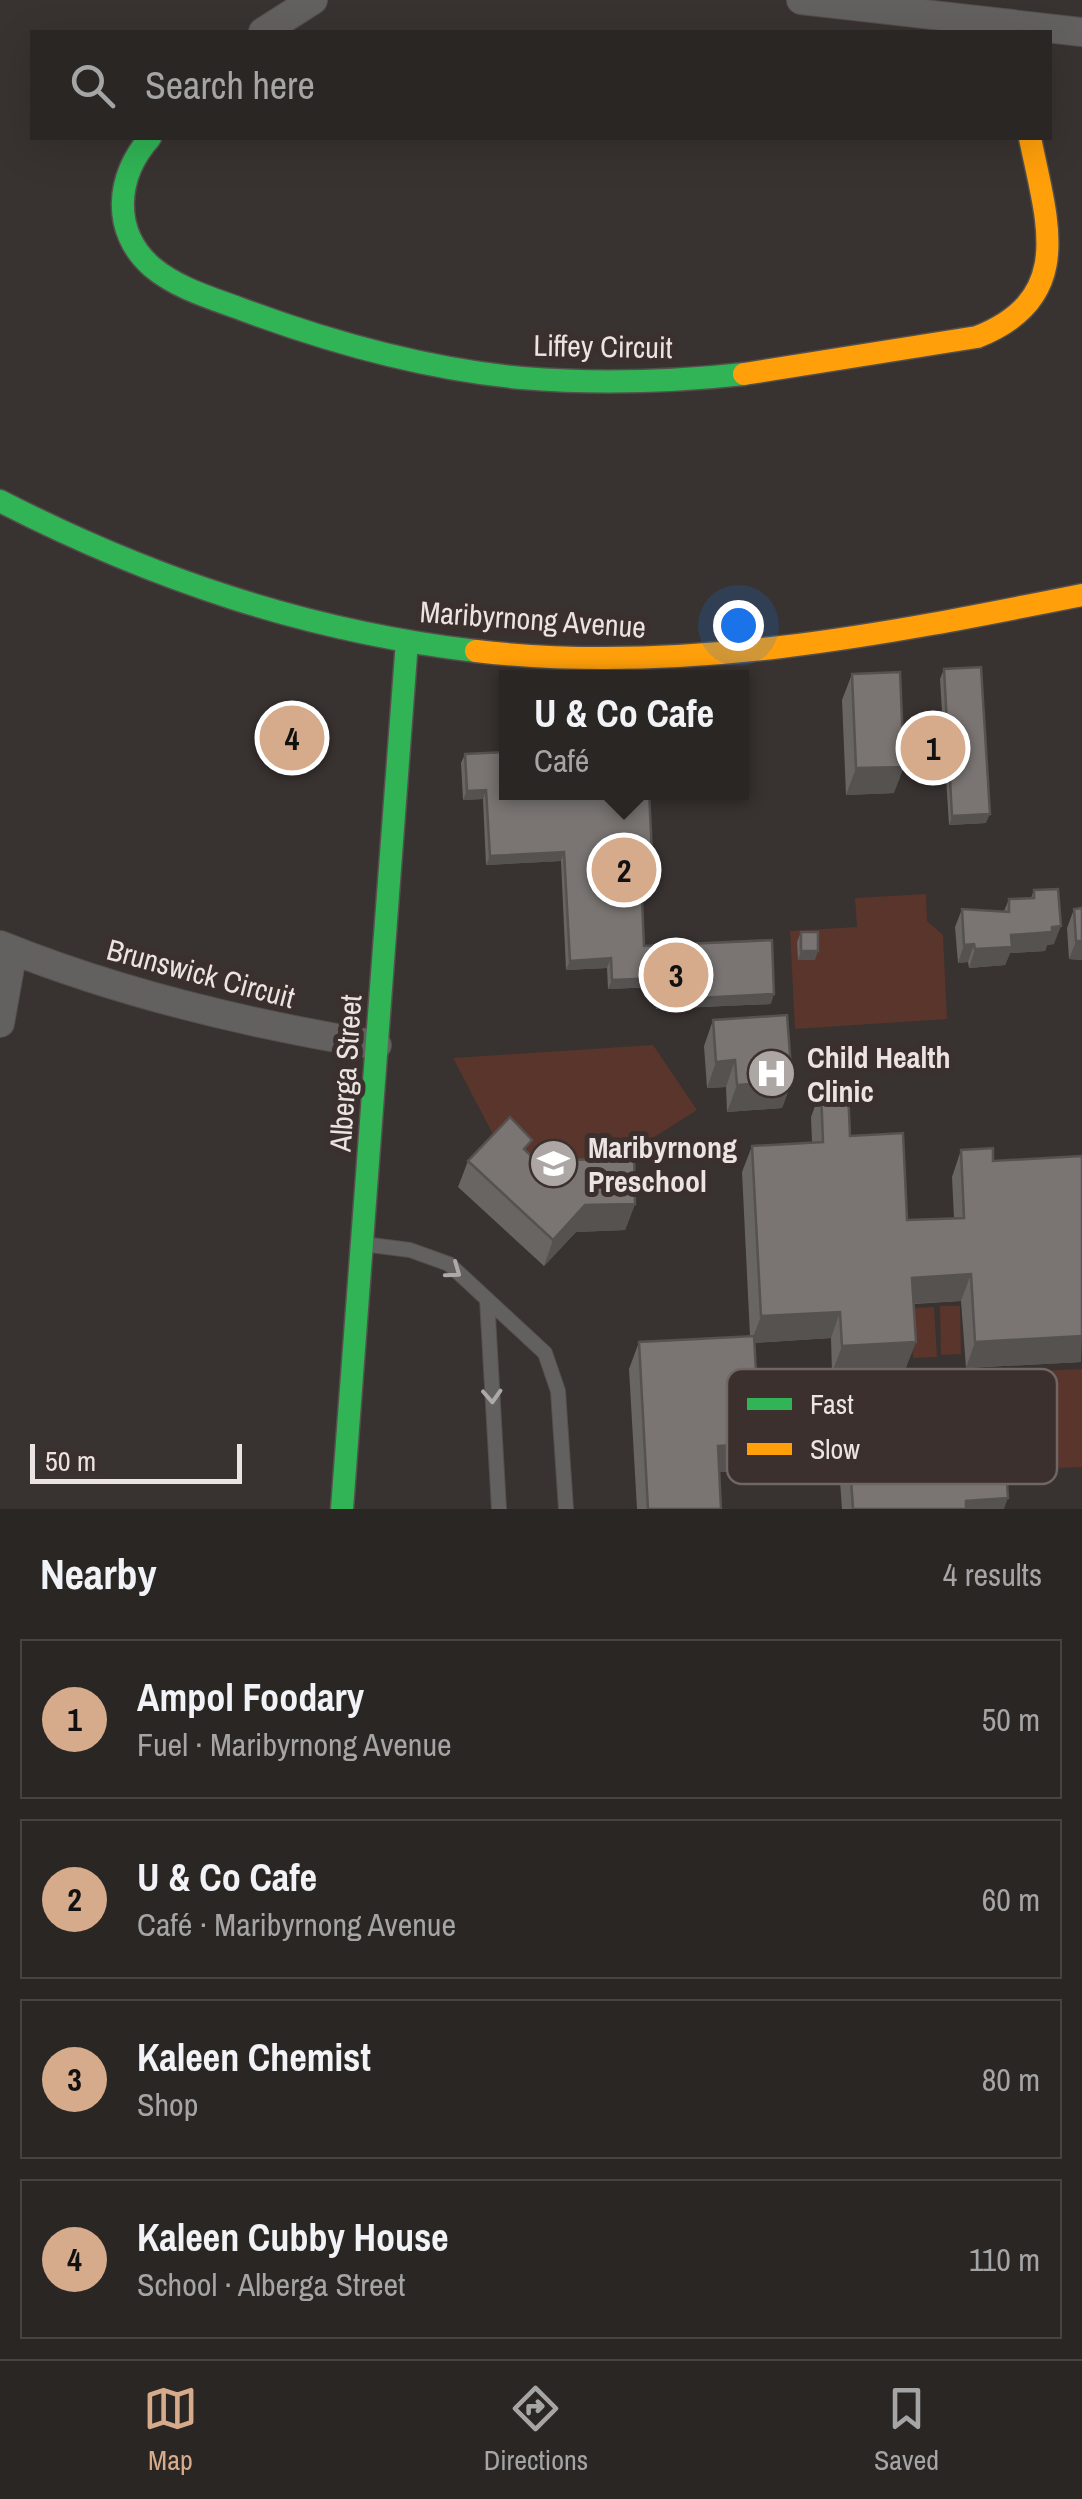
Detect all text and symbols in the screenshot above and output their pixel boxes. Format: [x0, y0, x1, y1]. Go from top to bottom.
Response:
search box [30, 30, 1052, 140]
icon: search [65, 58, 120, 113]
text: Search here [145, 60, 315, 111]
street label: Liffey Circuit [533, 325, 673, 367]
street label: Maribyrnong Avenue [419, 591, 647, 647]
your location [713, 600, 764, 651]
popup [499, 670, 749, 800]
text: U & Co Cafe [534, 688, 714, 739]
pin: 4 [260, 700, 324, 776]
pin: 1 [900, 710, 966, 786]
text: Café [534, 739, 589, 782]
pin: 2 [592, 832, 656, 908]
street label: Brunswick Circuit [103, 929, 299, 1017]
pin: 3 [644, 938, 708, 1012]
street label: Alberga Street [319, 993, 370, 1154]
place label: Child Health Clinic [807, 1037, 951, 1111]
hospital icon: Child Health Clinic [746, 1048, 798, 1100]
place label: Maribyrnong Preschool [588, 1127, 737, 1201]
school or university icon: Maribyrnong Preschool [527, 1138, 579, 1190]
one-way arrow [442, 1259, 460, 1276]
legend [727, 1369, 1057, 1484]
text: Fast [810, 1385, 854, 1423]
one-way arrow [481, 1389, 502, 1405]
text: Slow [810, 1430, 860, 1468]
scale bar [30, 1439, 242, 1484]
text: 50 m [45, 1442, 96, 1480]
text: Nearby [40, 1546, 157, 1602]
text: 4 results [943, 1553, 1042, 1596]
text: Ampol Foodary [137, 1672, 364, 1723]
text: 1 [67, 1698, 82, 1741]
text: 50 m [982, 1698, 1040, 1741]
text: Fuel · Maribyrnong Avenue [137, 1723, 452, 1766]
text: U & Co Cafe [137, 1852, 317, 1903]
text: 2 [67, 1878, 82, 1921]
text: 60 m [982, 1878, 1040, 1921]
text: Café · Maribyrnong Avenue [137, 1903, 456, 1946]
text: Kaleen Chemist [137, 2032, 371, 2083]
text: 3 [67, 2058, 82, 2101]
text: 80 m [982, 2058, 1040, 2101]
text: Shop [137, 2083, 198, 2126]
text: Kaleen Cubby House [137, 2212, 449, 2263]
text: 4 [67, 2238, 82, 2281]
text: 110 m [969, 2238, 1040, 2281]
text: School · Alberga Street [137, 2263, 405, 2306]
tab: Map [143, 2381, 198, 2479]
tab: Directions [484, 2381, 588, 2479]
tab: Saved [874, 2381, 939, 2479]

